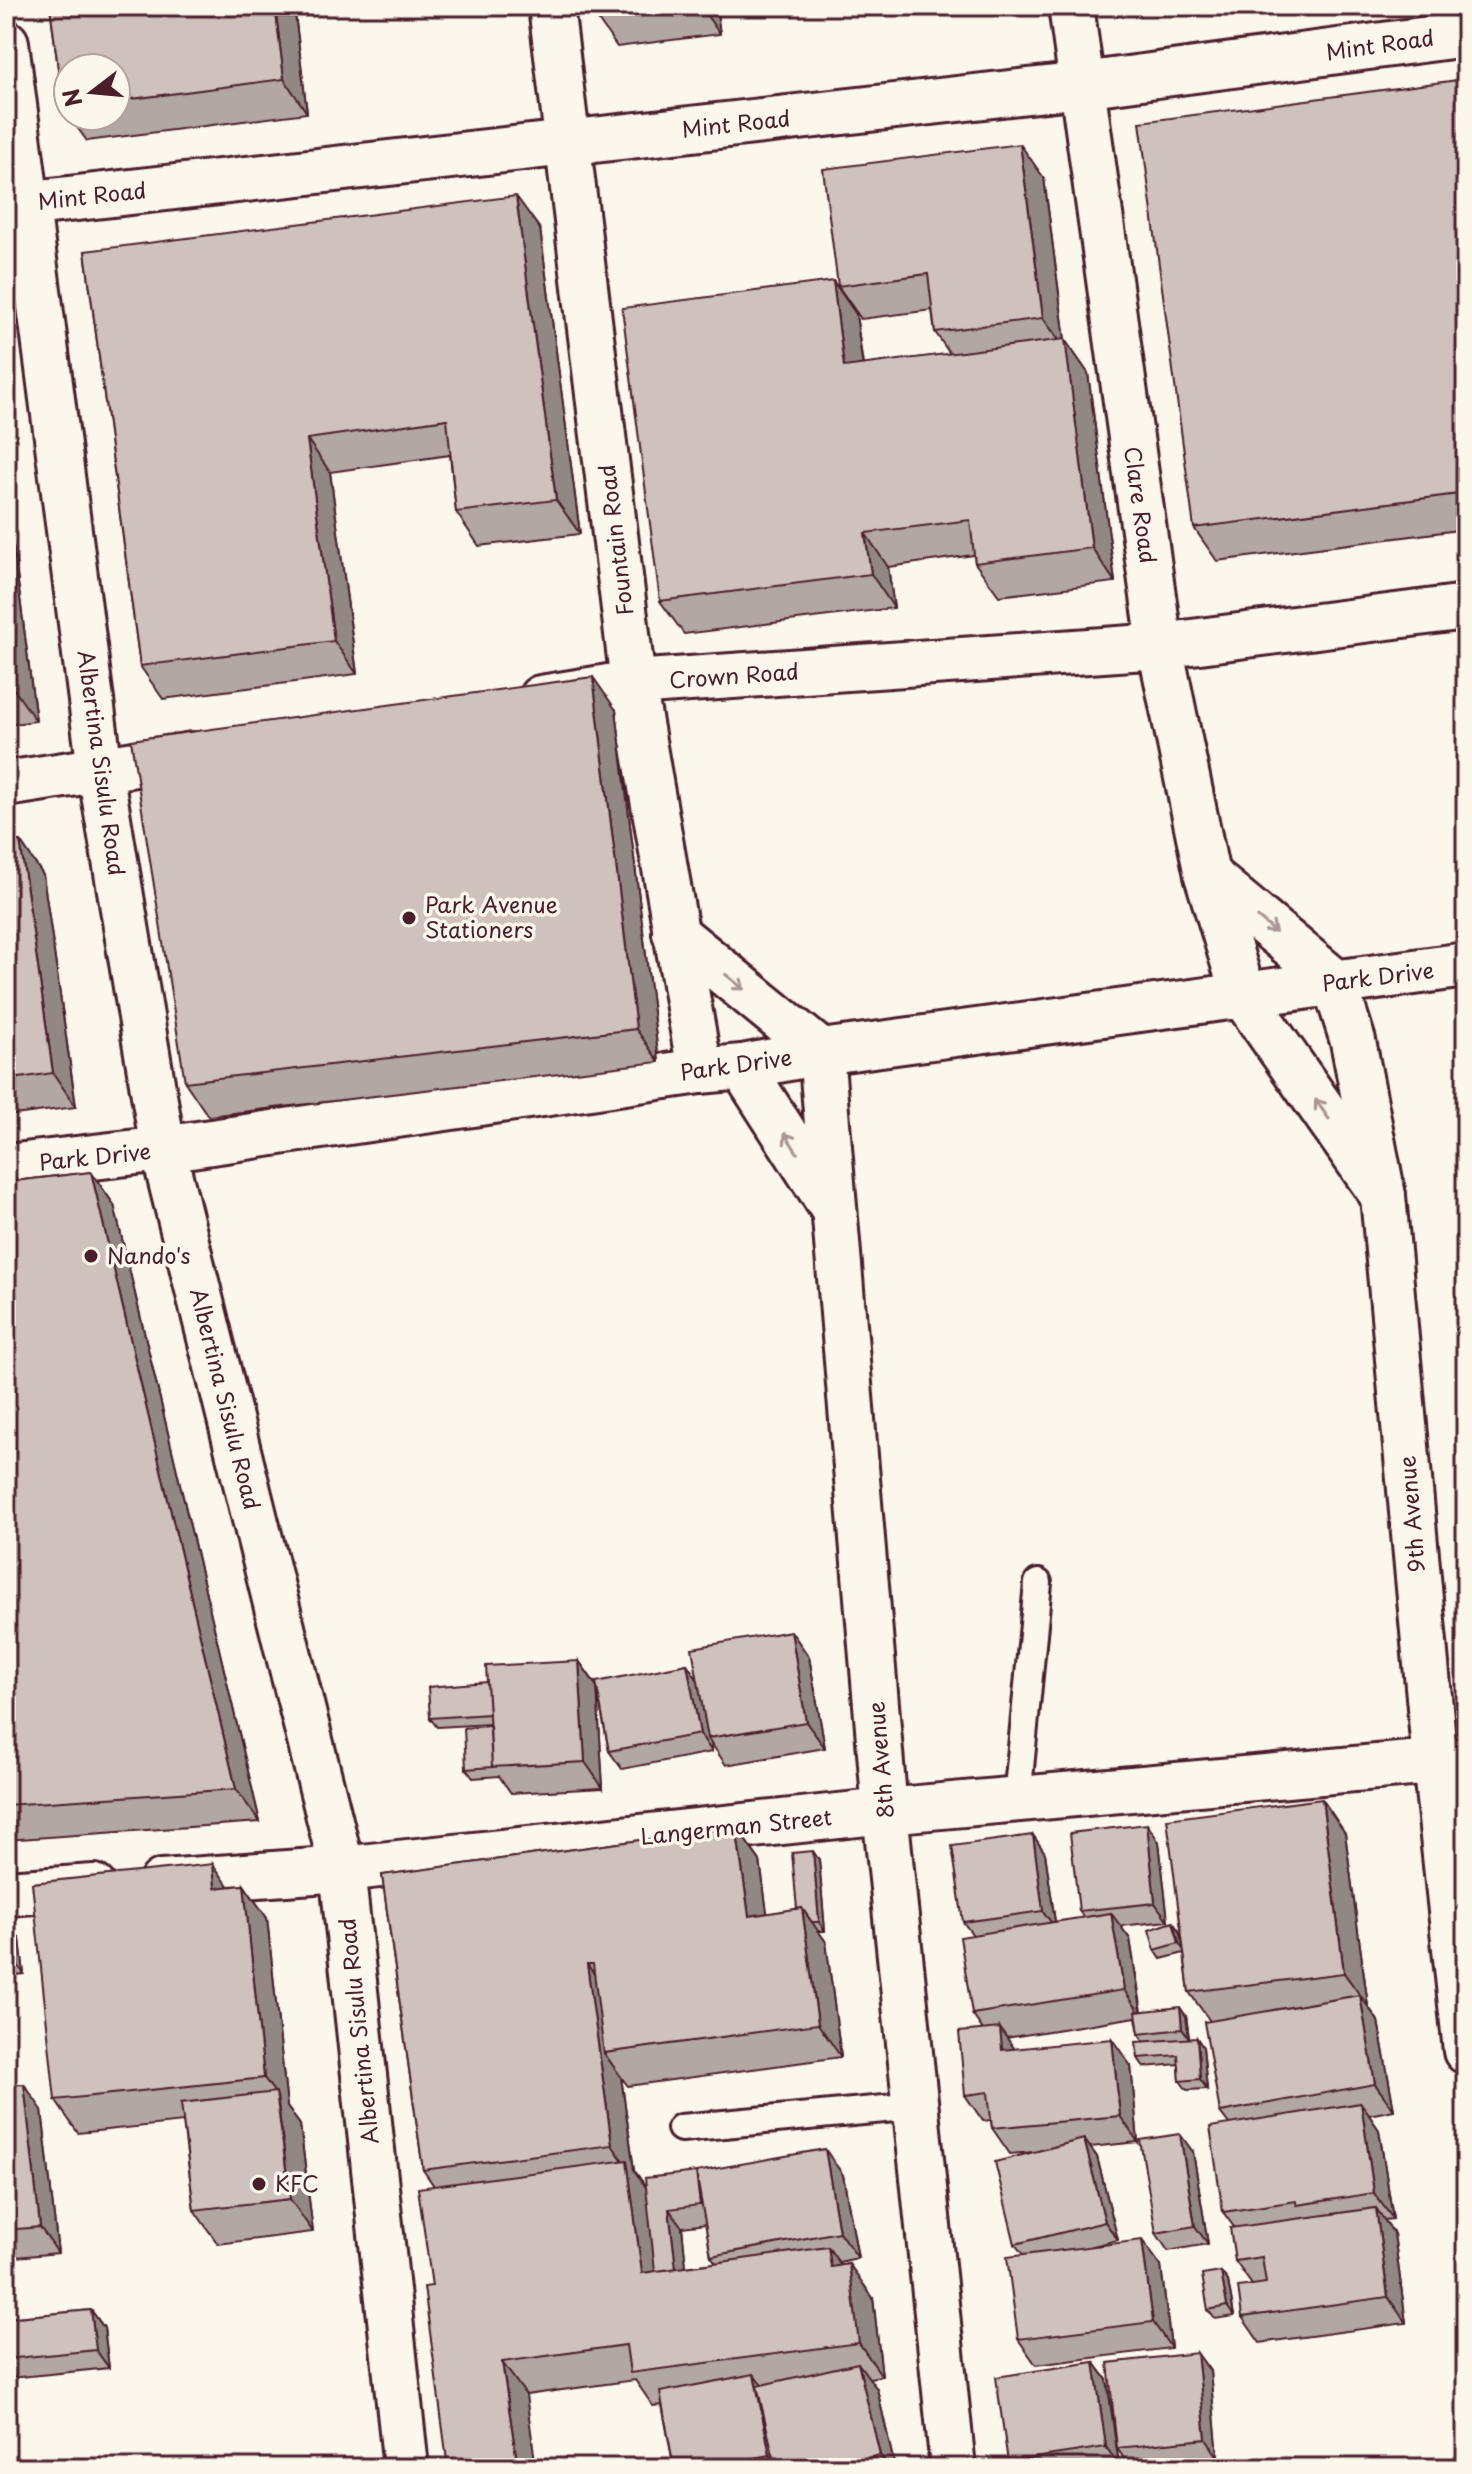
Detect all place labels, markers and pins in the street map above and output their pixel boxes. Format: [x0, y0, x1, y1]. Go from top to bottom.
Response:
place label: Park Avenue Stationers [425, 887, 558, 945]
marker: Park Avenue Stationers [400, 909, 418, 927]
place label: Nando's [107, 1238, 191, 1271]
marker: Nando's [82, 1247, 100, 1265]
place label: KFC [275, 2166, 319, 2199]
marker: KFC [250, 2175, 268, 2193]

